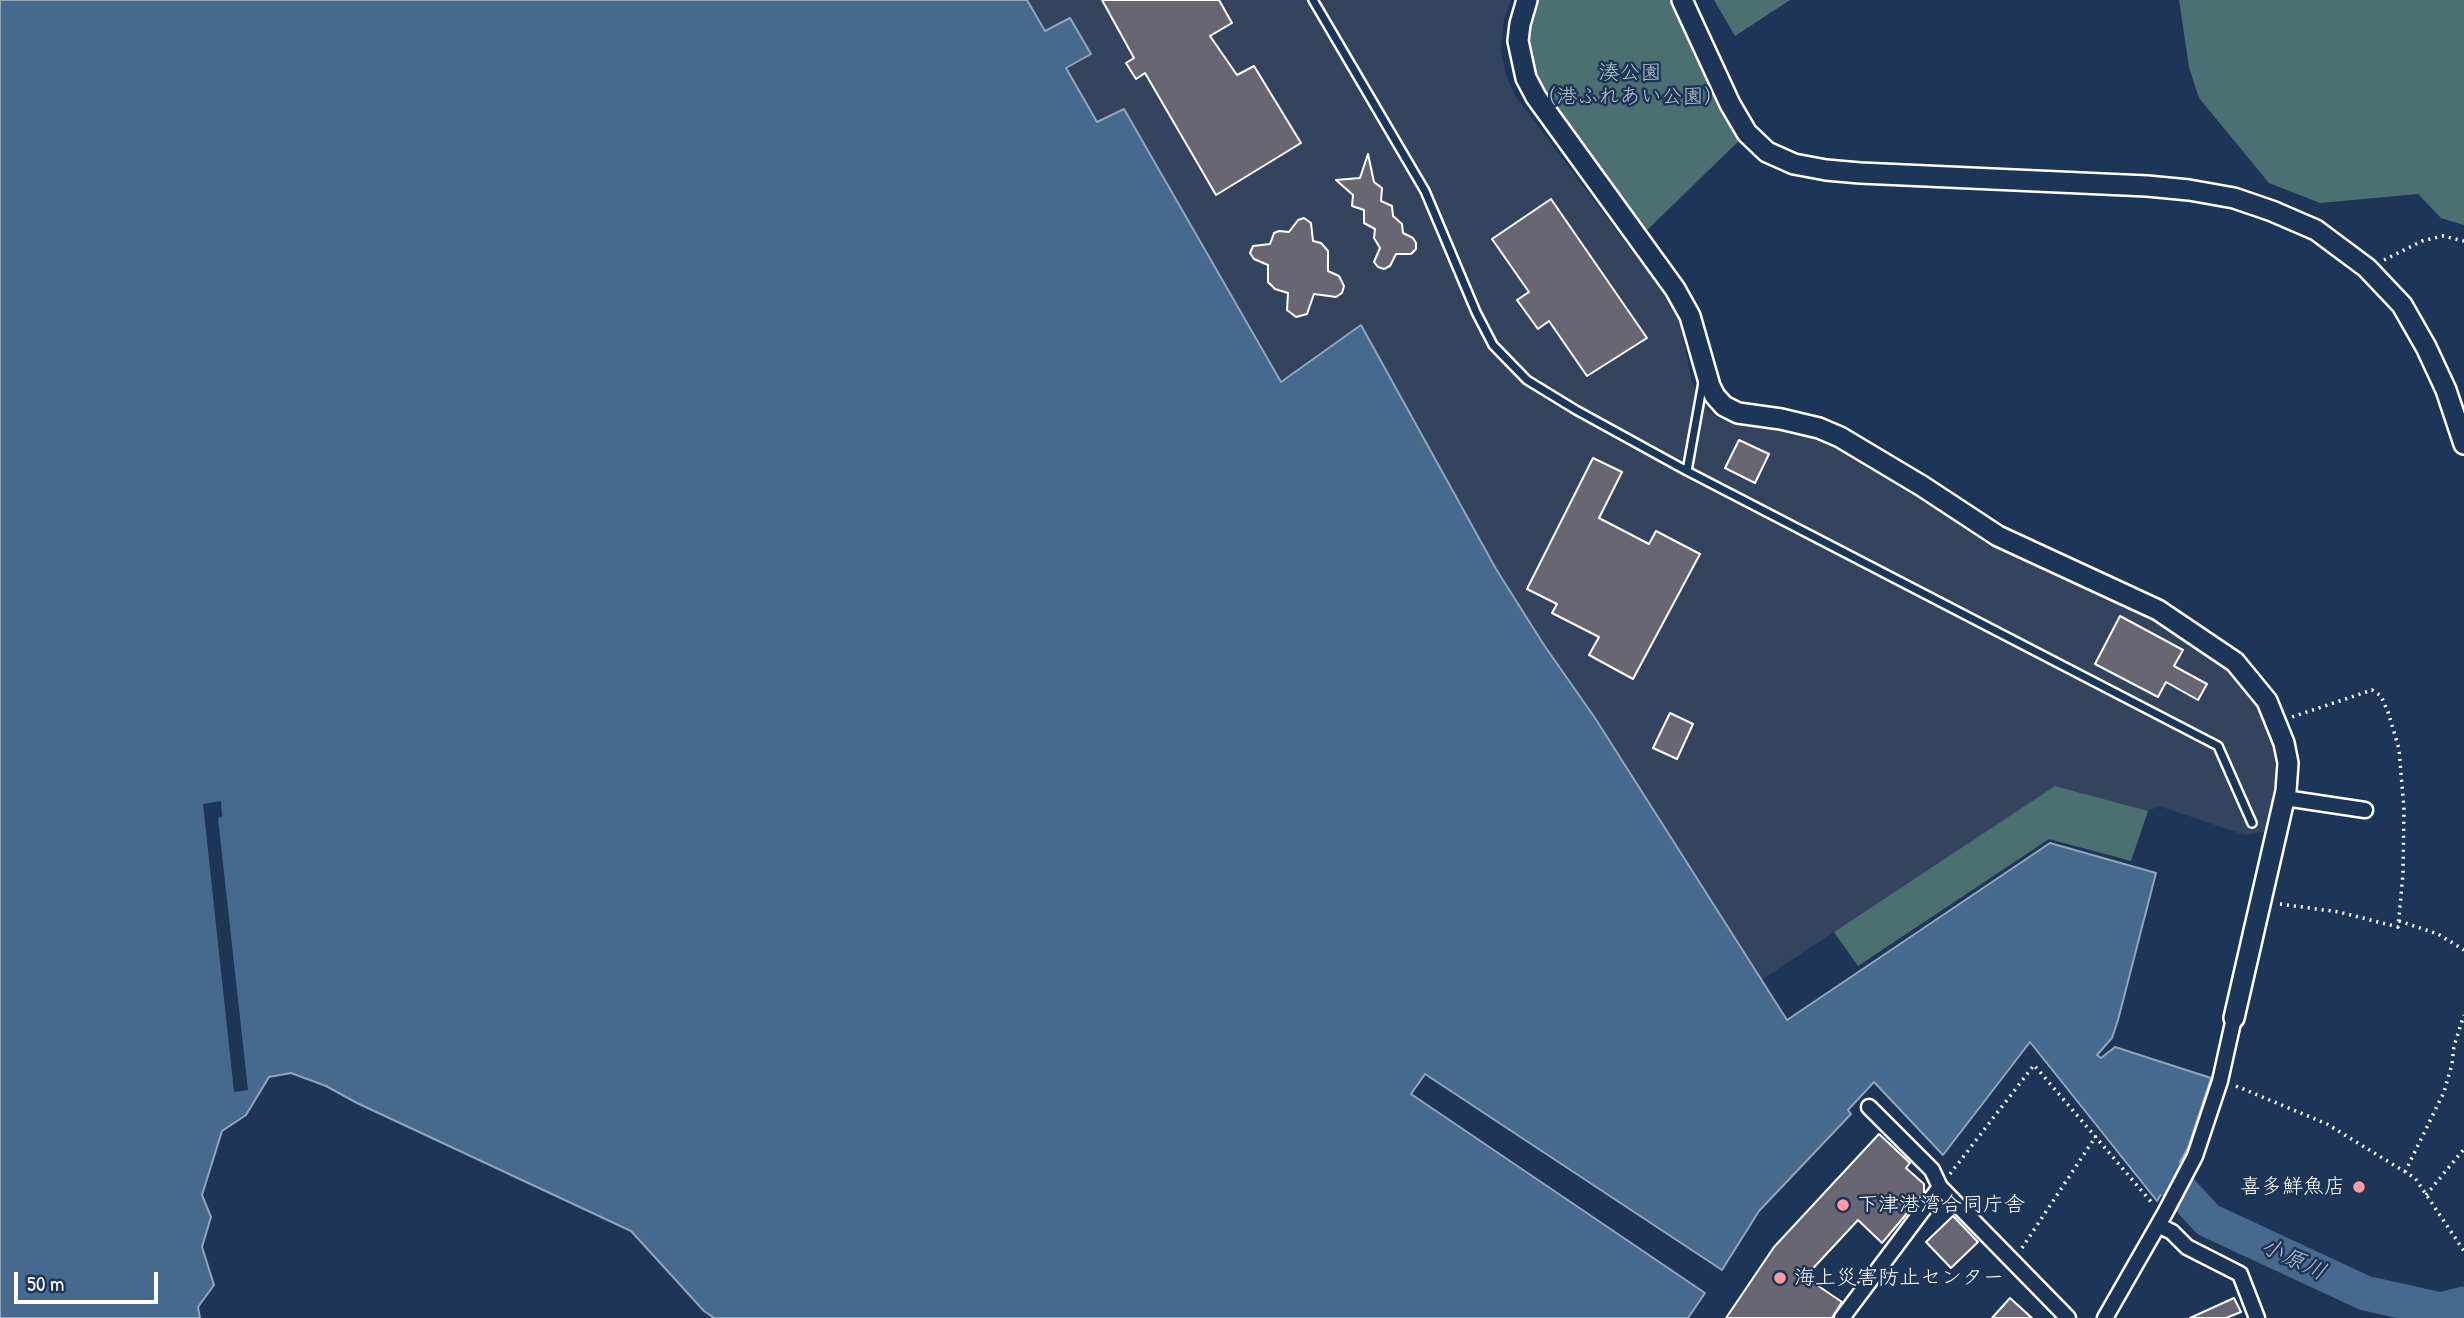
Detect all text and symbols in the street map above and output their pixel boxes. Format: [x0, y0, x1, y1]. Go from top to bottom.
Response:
park label: 湊公園 （港ふれあい公園） [1536, 60, 1724, 110]
place label: 喜多鮮魚店 [2240, 1174, 2345, 1200]
marker: 喜多鮮魚店 [2351, 1179, 2367, 1195]
place label: 下津港湾合同庁舎 [1857, 1192, 2025, 1218]
marker: 下津港湾合同庁舎 [1835, 1197, 1851, 1213]
water label: 小原川 [2256, 1233, 2330, 1287]
scale bar [18, 1258, 161, 1302]
place label: 海上災害防止センター [1794, 1265, 2004, 1291]
text: 50 m [27, 1269, 64, 1298]
marker: 海上災害防止センター [1772, 1270, 1788, 1286]

